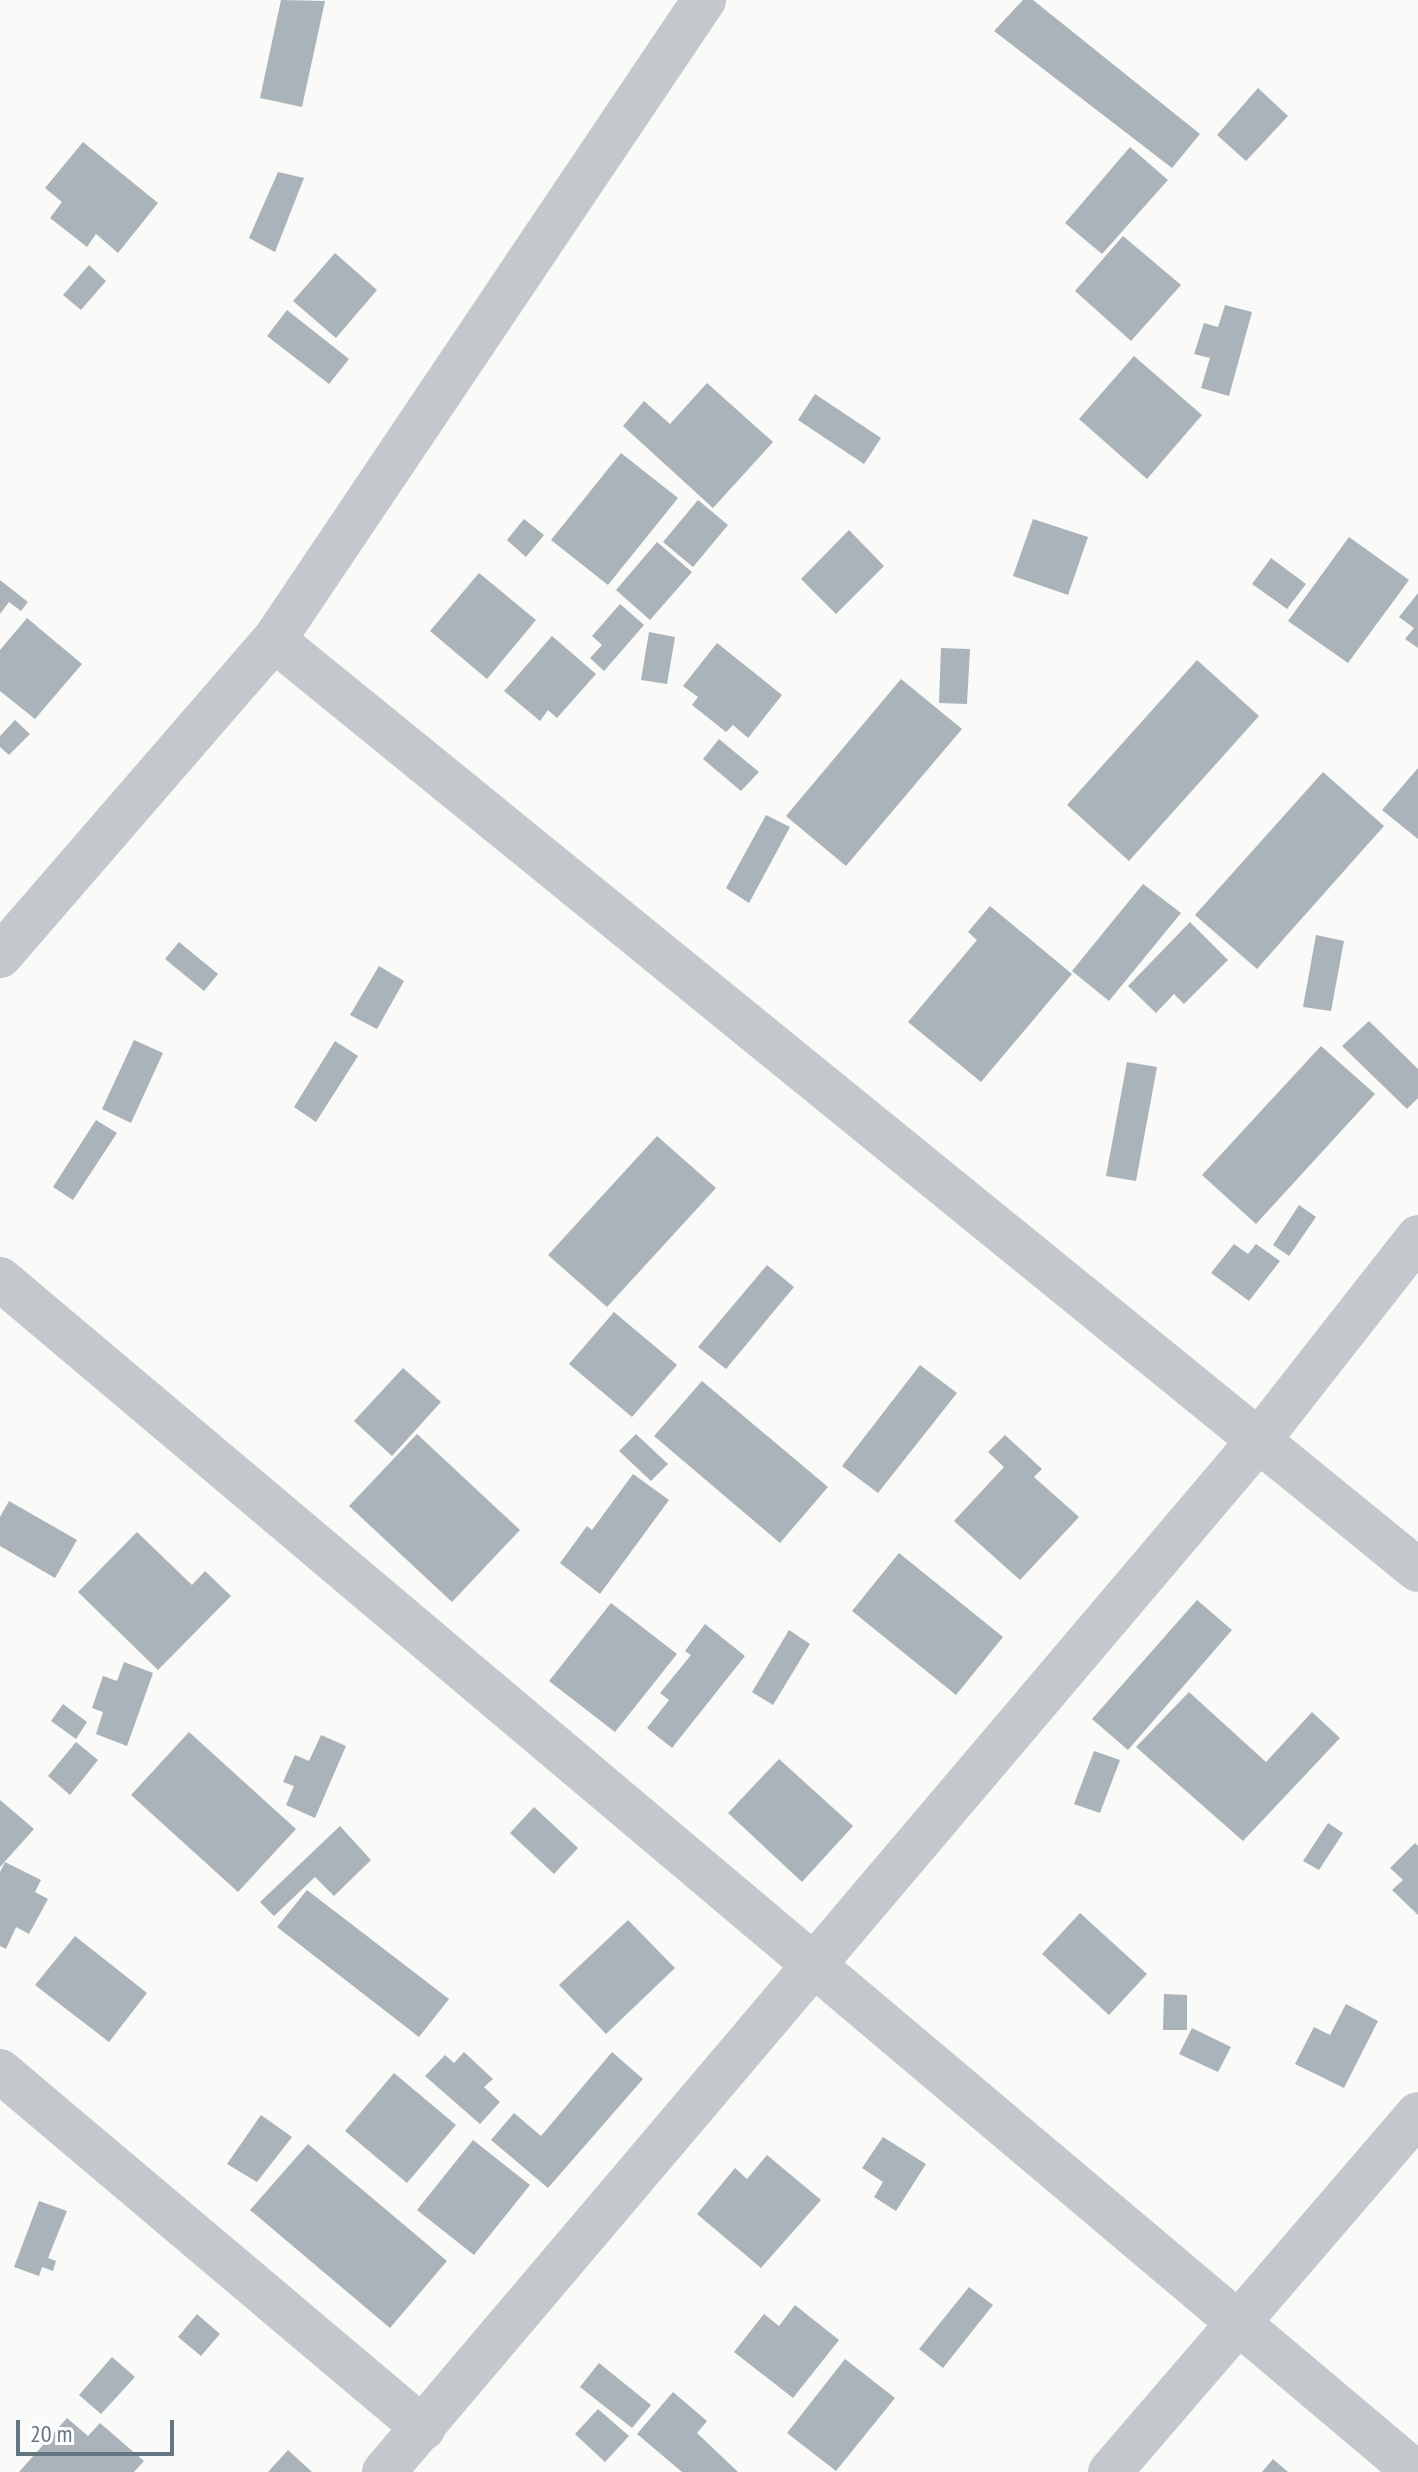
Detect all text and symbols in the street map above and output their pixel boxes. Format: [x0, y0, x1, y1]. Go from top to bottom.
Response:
scale bar [20, 2404, 178, 2454]
text: 20 m [30, 2418, 72, 2449]

